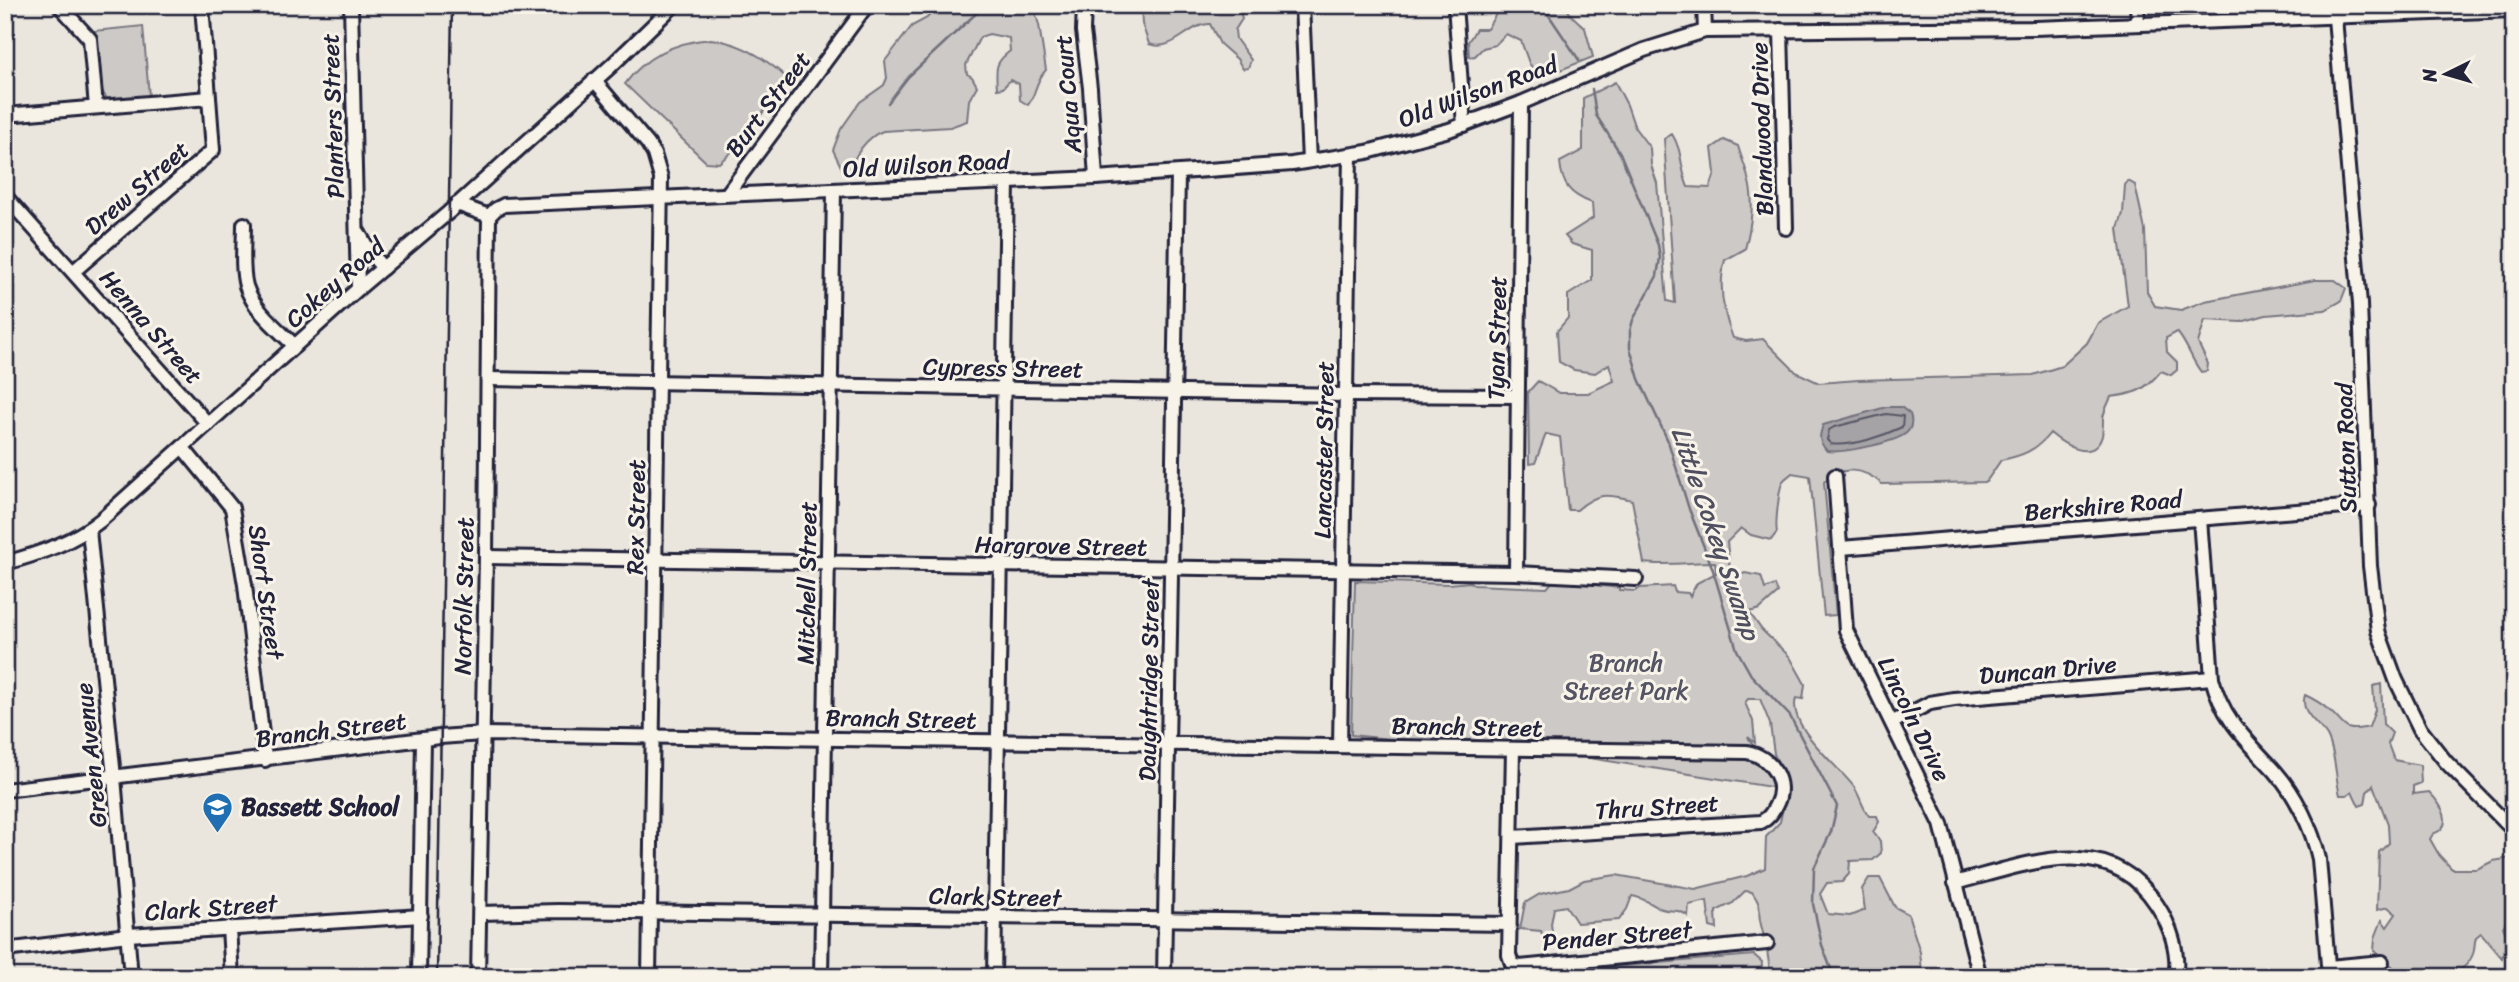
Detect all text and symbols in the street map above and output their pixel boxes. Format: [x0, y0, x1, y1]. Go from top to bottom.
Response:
street label: Planters Street [309, 33, 357, 199]
street label: Aqua Court [1042, 33, 1094, 156]
north arrow [2410, 38, 2480, 108]
street label: Burt Street [714, 42, 822, 166]
street label: Blandwood Drive [1738, 42, 1786, 216]
street label: Old Wilson Road [1392, 43, 1565, 140]
text: N [2412, 67, 2447, 84]
street label: Drew Street [75, 130, 199, 246]
street label: Old Wilson Road [842, 140, 1012, 190]
street label: Cokey Road [275, 226, 396, 339]
street label: Henna Street [88, 259, 214, 395]
street label: Tyan Street [1475, 276, 1519, 400]
street label: Cypress Street [922, 346, 1084, 390]
street label: Lancaster Street [1301, 361, 1347, 539]
street label: Sutton Road [2323, 381, 2369, 514]
water label: Little Cokey Swamp [1658, 420, 1775, 648]
street label: Rex Street [614, 459, 658, 575]
street label: Berkshire Road [2022, 478, 2185, 534]
street label: Mitchell Street [785, 501, 829, 665]
street label: Norfolk Street [442, 517, 486, 675]
street label: Short Street [236, 522, 296, 663]
street label: Hargrove Street [974, 523, 1148, 569]
street label: Daughtridge Street [1126, 577, 1172, 782]
park label: Branch Street Park [1563, 642, 1689, 712]
street label: Duncan Drive [1978, 643, 2118, 697]
street label: Lincoln Drive [1866, 649, 1962, 789]
street label: Green Avenue [63, 681, 119, 829]
street label: Branch Street [825, 697, 977, 741]
street label: Branch Street [253, 700, 409, 760]
street label: Branch Street [1391, 705, 1543, 749]
street label: Thru Street [1594, 782, 1720, 832]
place label: Bassett School [241, 786, 400, 828]
school or university icon: Bassett School [201, 790, 235, 834]
street label: Clark Street [928, 875, 1063, 919]
street label: Clark Street [143, 882, 280, 934]
street label: Pender Street [1541, 908, 1695, 963]

